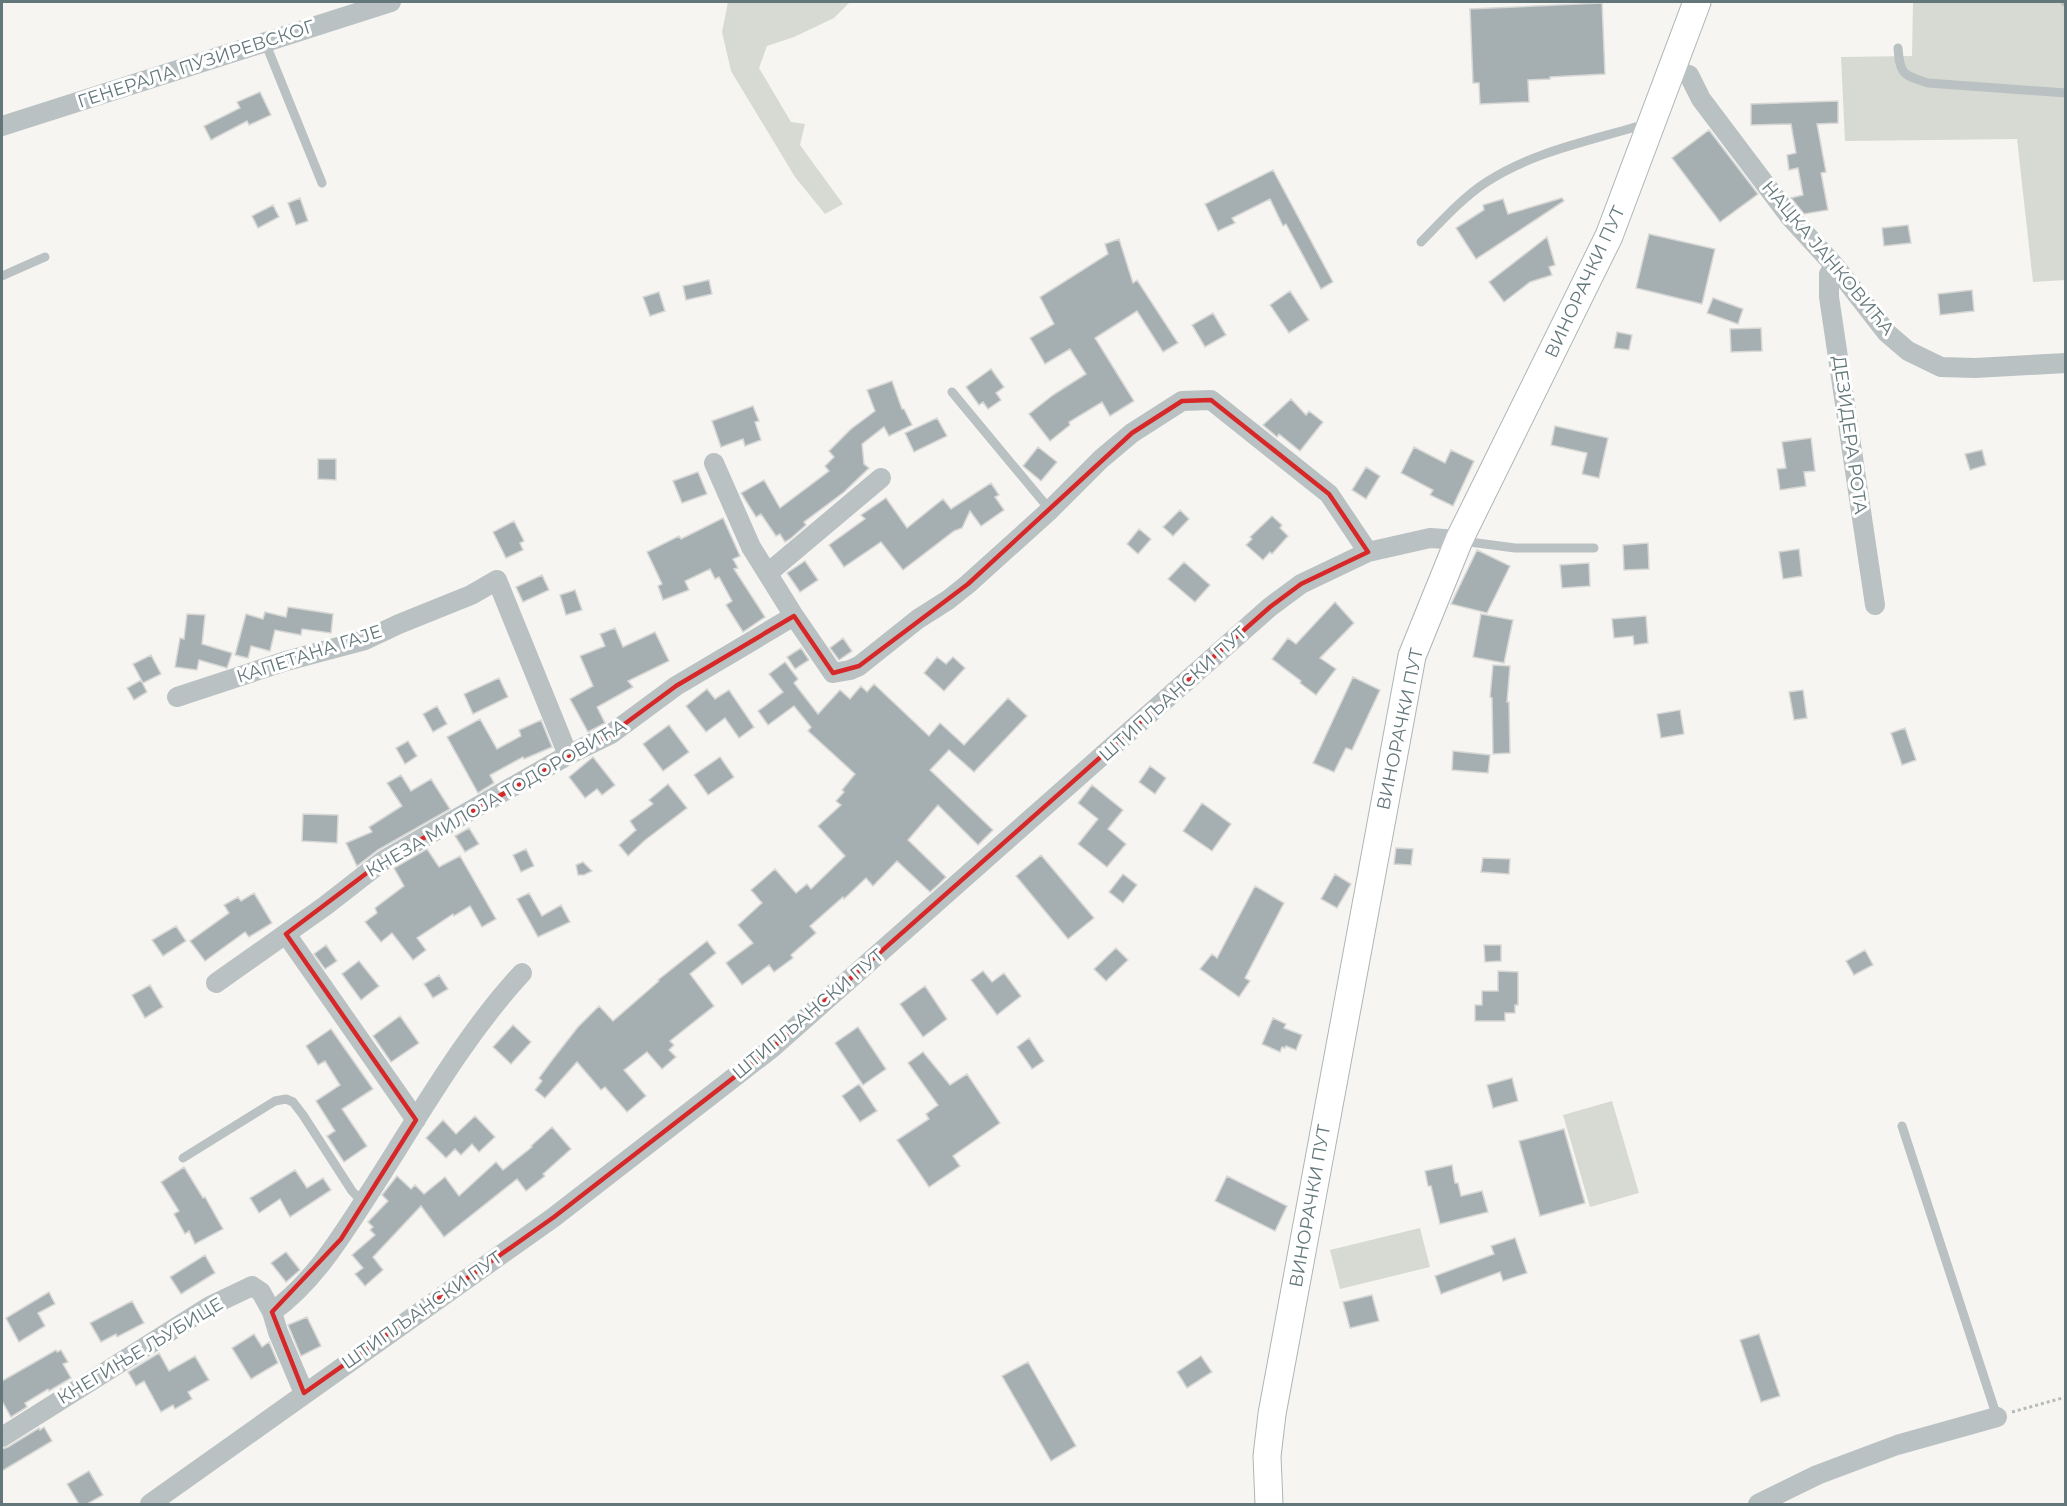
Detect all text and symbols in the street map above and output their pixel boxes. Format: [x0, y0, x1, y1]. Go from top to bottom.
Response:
street label: ГЕНЕРАЛА ПУЗИРЕВСКОГ [75, 15, 318, 113]
street label: НАЦКА ЈАНКОВИЋА [1757, 176, 1899, 340]
street label: ВИНОРАЧКИ ПУТ [1540, 202, 1630, 361]
street label: ДЕЗИДЕРА РОТА [1828, 354, 1872, 516]
street label: КАПЕТАНА ГАЈЕ [234, 620, 384, 688]
street label: ШТИПЉАНСКИ ПУТ [1095, 622, 1252, 766]
street label: ВИНОРАЧКИ ПУТ [1372, 646, 1428, 812]
street label: КНЕЗА МИЛОЈА ТОДОРОВИЋА [362, 714, 631, 882]
street label: ШТИПЉАНСКИ ПУТ [728, 944, 889, 1084]
street label: ВИНОРАЧКИ ПУТ [1285, 1122, 1335, 1289]
street label: ШТИПЉАНСКИ ПУТ [337, 1246, 507, 1374]
street label: КНЕГИЊЕ ЉУБИЦЕ [53, 1293, 227, 1409]

